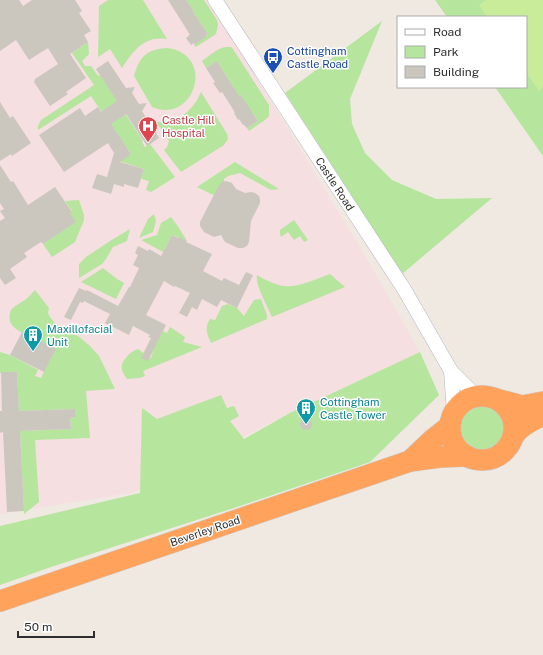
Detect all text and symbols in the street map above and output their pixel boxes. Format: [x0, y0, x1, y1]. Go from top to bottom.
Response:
legend [397, 16, 527, 88]
text: Road [433, 25, 461, 39]
place label: Cottingham Castle Road [287, 45, 348, 70]
text: Park [433, 45, 459, 59]
bus stop icon: Cottingham Castle Road [262, 46, 284, 74]
text: Building [433, 65, 479, 79]
place label: Castle Hill Hospital [162, 114, 215, 139]
hospital icon: Castle Hill Hospital [137, 115, 159, 143]
street label: Castle Road [313, 155, 357, 213]
place label: Maxillofacial Unit [47, 323, 112, 348]
building icon: Maxillofacial Unit [22, 324, 44, 352]
place label: Cottingham Castle Tower [320, 396, 386, 421]
building icon: Cottingham Castle Tower [295, 397, 317, 425]
street label: Beverley Road [168, 513, 242, 549]
scale bar [18, 613, 94, 639]
text: 50 m [24, 620, 52, 634]

